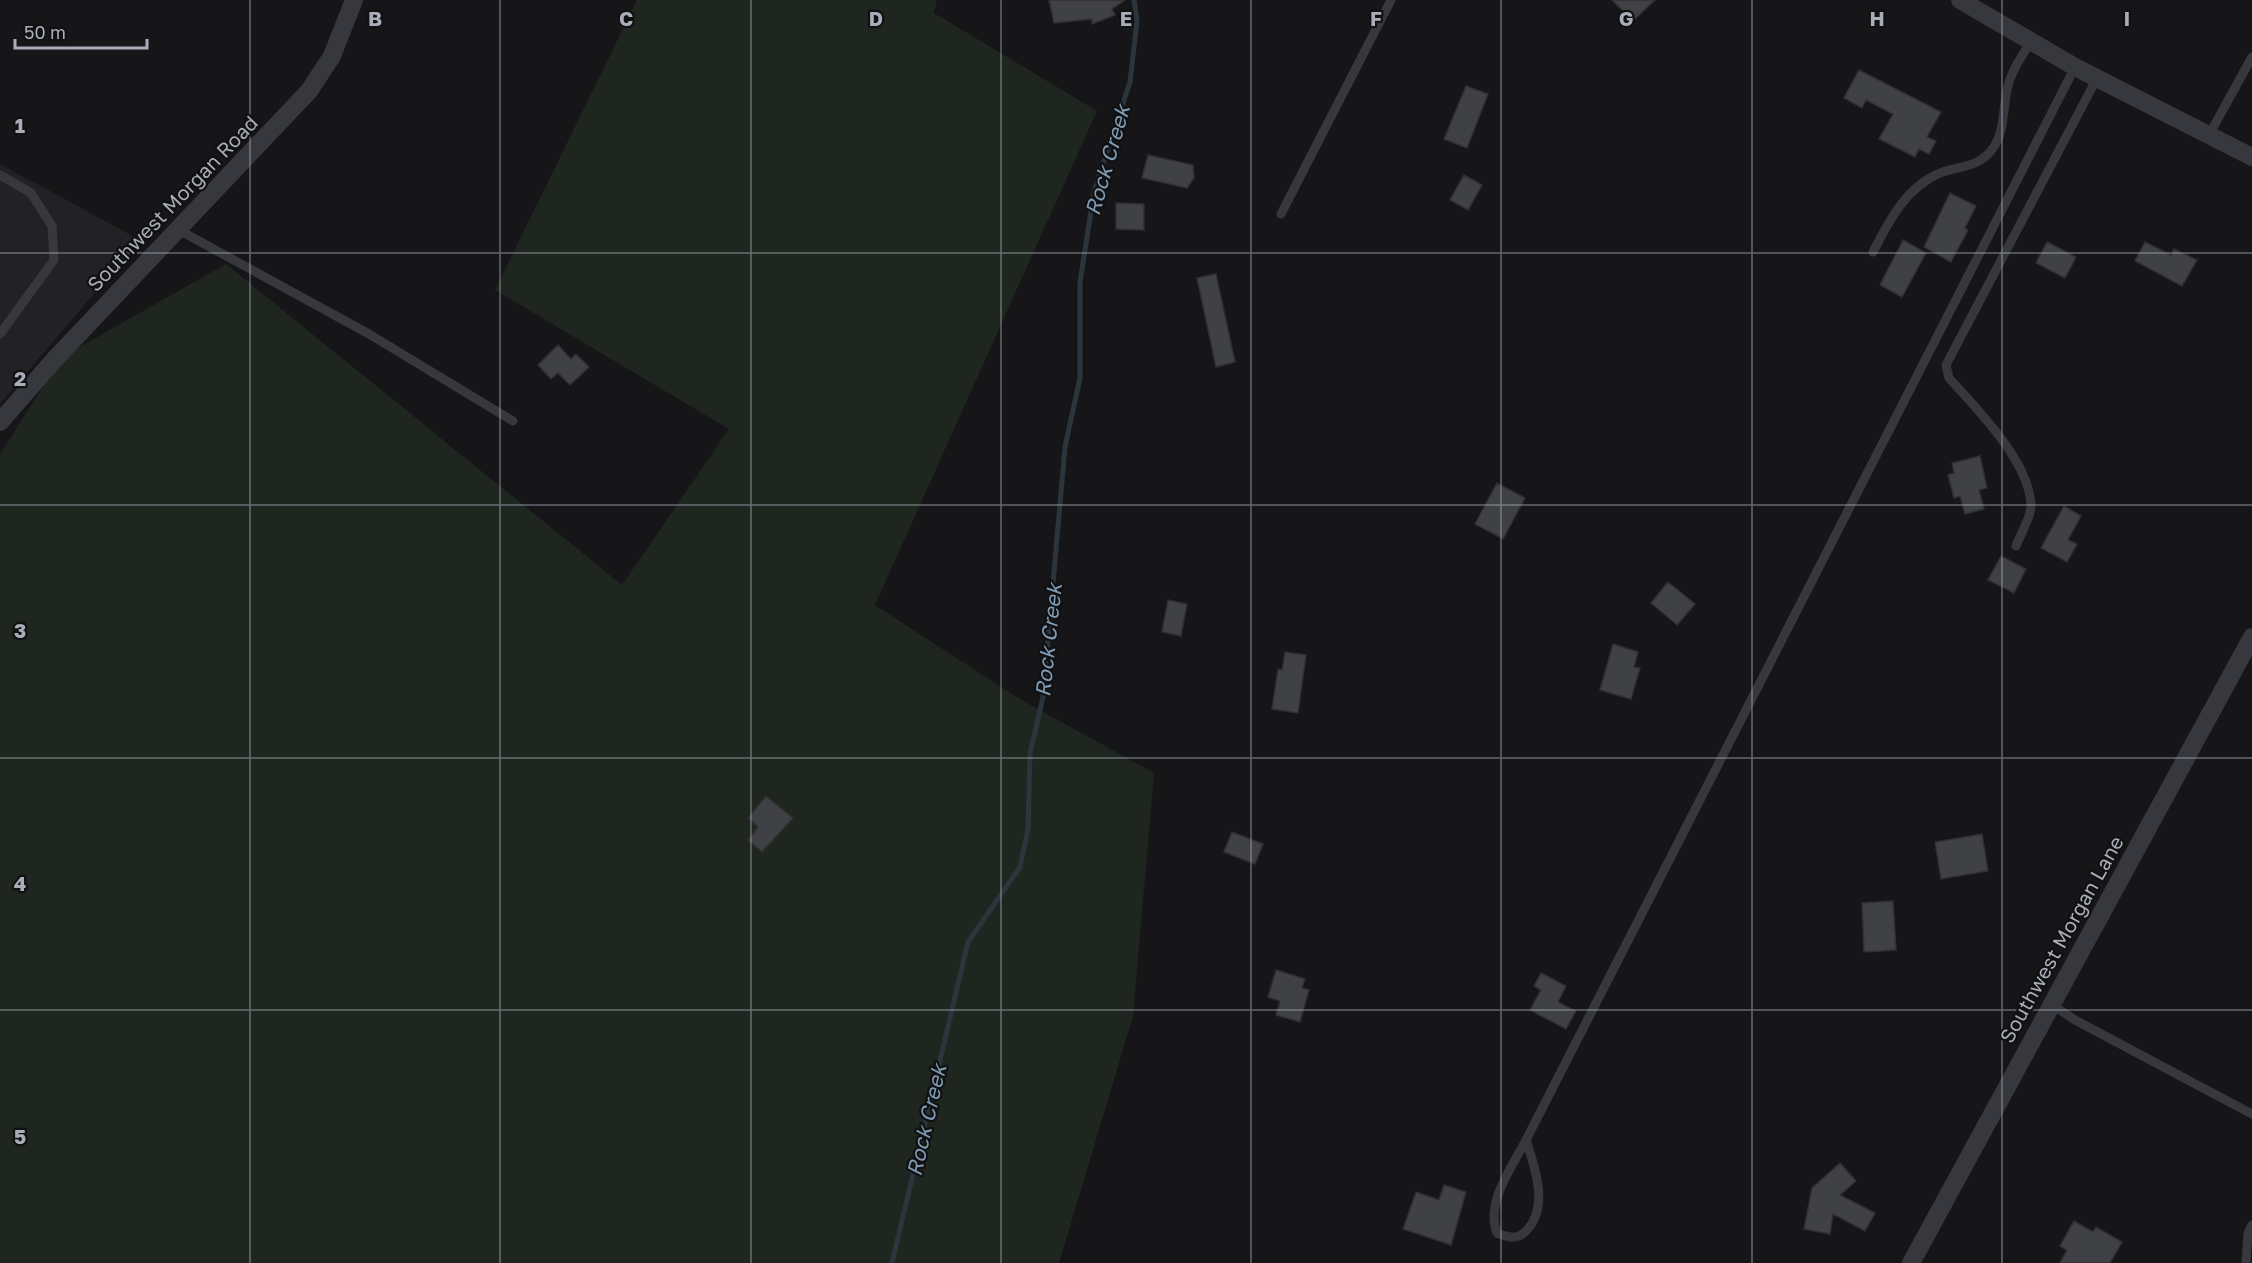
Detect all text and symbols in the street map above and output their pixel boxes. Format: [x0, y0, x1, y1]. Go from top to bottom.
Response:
text: B [368, 6, 382, 30]
text: C [619, 6, 633, 30]
text: D [869, 6, 883, 30]
text: E [1120, 6, 1132, 30]
text: F [1370, 6, 1382, 30]
text: G [1619, 6, 1633, 30]
text: H [1869, 6, 1885, 30]
text: I [2124, 6, 2130, 30]
scale bar [15, 12, 147, 50]
text: 50 m [24, 21, 66, 43]
water label: Rock Creek [1079, 100, 1136, 218]
street label: Southwest Morgan Road [82, 110, 262, 296]
text: 1 [15, 113, 25, 137]
text: 2 [14, 366, 26, 390]
water label: Rock Creek [1029, 580, 1067, 698]
text: 3 [14, 618, 26, 642]
street label: Southwest Morgan Lane [1994, 831, 2128, 1047]
text: 4 [14, 871, 26, 895]
water label: Rock Creek [901, 1060, 952, 1178]
text: 5 [14, 1124, 26, 1148]

